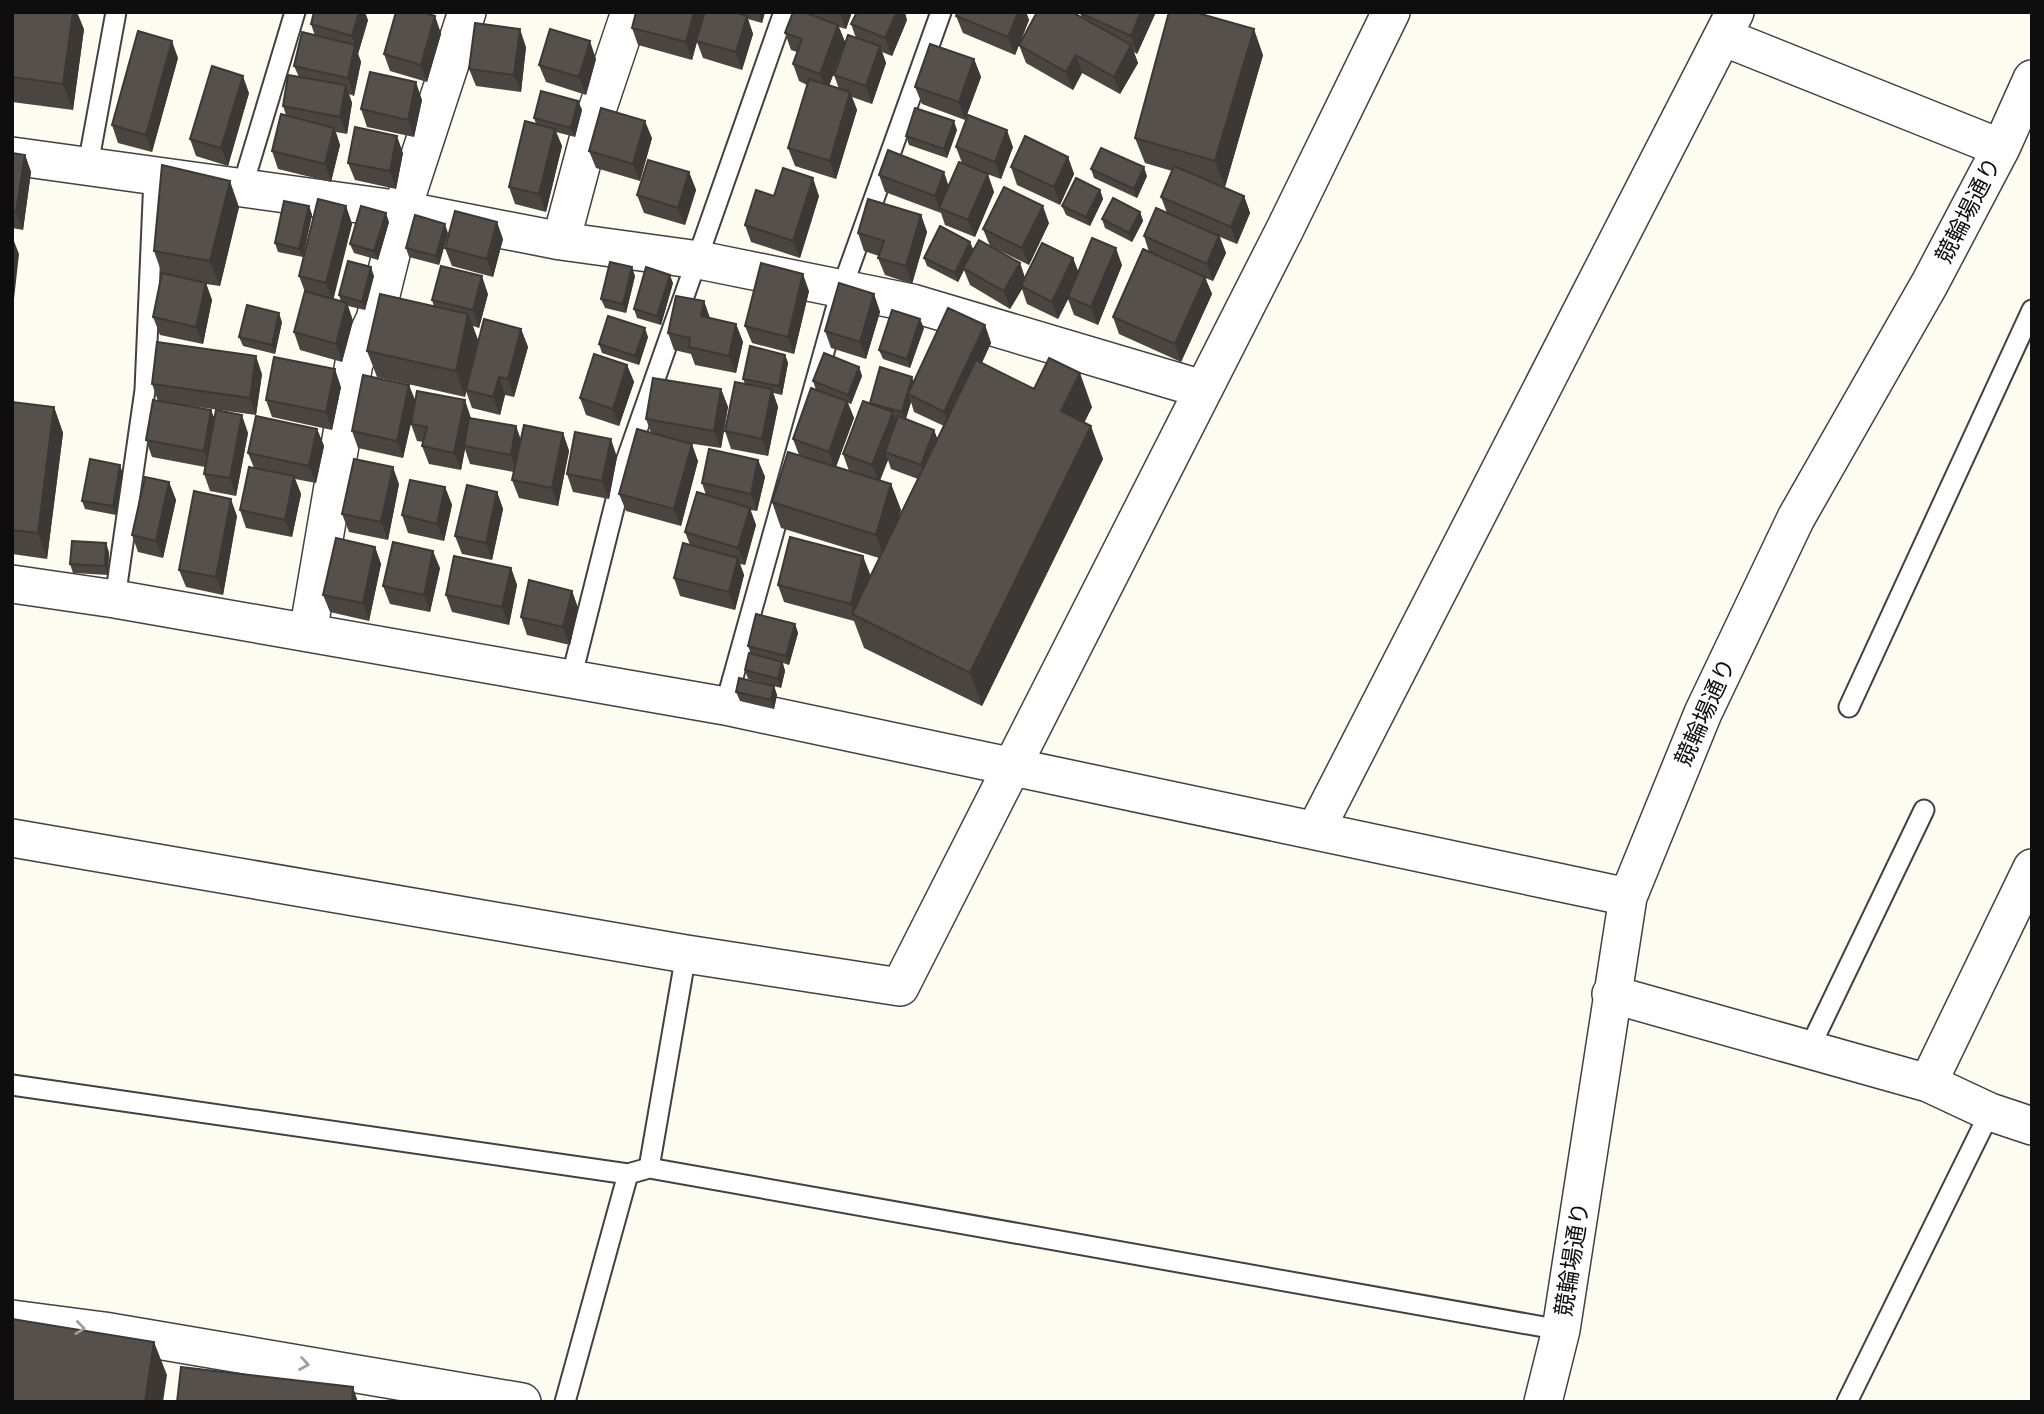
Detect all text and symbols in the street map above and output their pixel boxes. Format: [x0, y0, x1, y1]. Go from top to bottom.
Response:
street label: 競輪場通り [1927, 151, 2007, 268]
street label: 競輪場通り [1666, 653, 1742, 771]
street label: 競輪場通り [1546, 1200, 1596, 1318]
one-way arrow [74, 1320, 86, 1335]
one-way arrow [299, 1356, 310, 1371]

